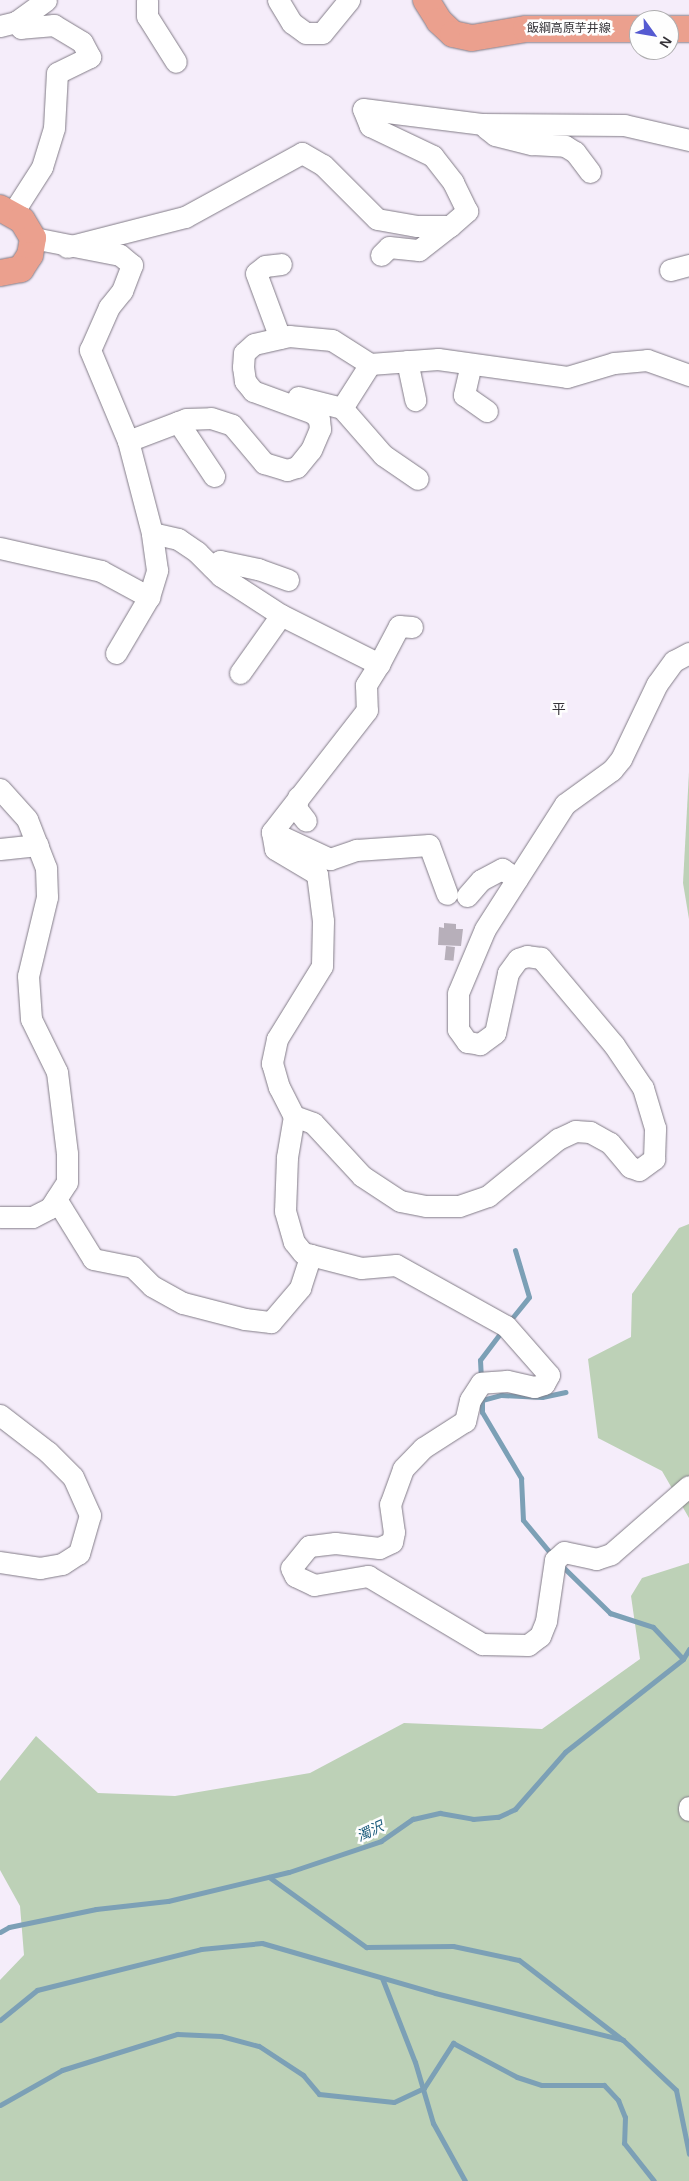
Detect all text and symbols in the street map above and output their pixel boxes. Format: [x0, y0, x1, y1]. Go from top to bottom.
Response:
north arrow [629, 10, 679, 60]
street label: 飯綱高原芋井線 [527, 22, 611, 36]
text: N [656, 34, 675, 51]
district label: 平 [552, 701, 566, 717]
water label: 濁沢 [354, 1817, 386, 1845]

